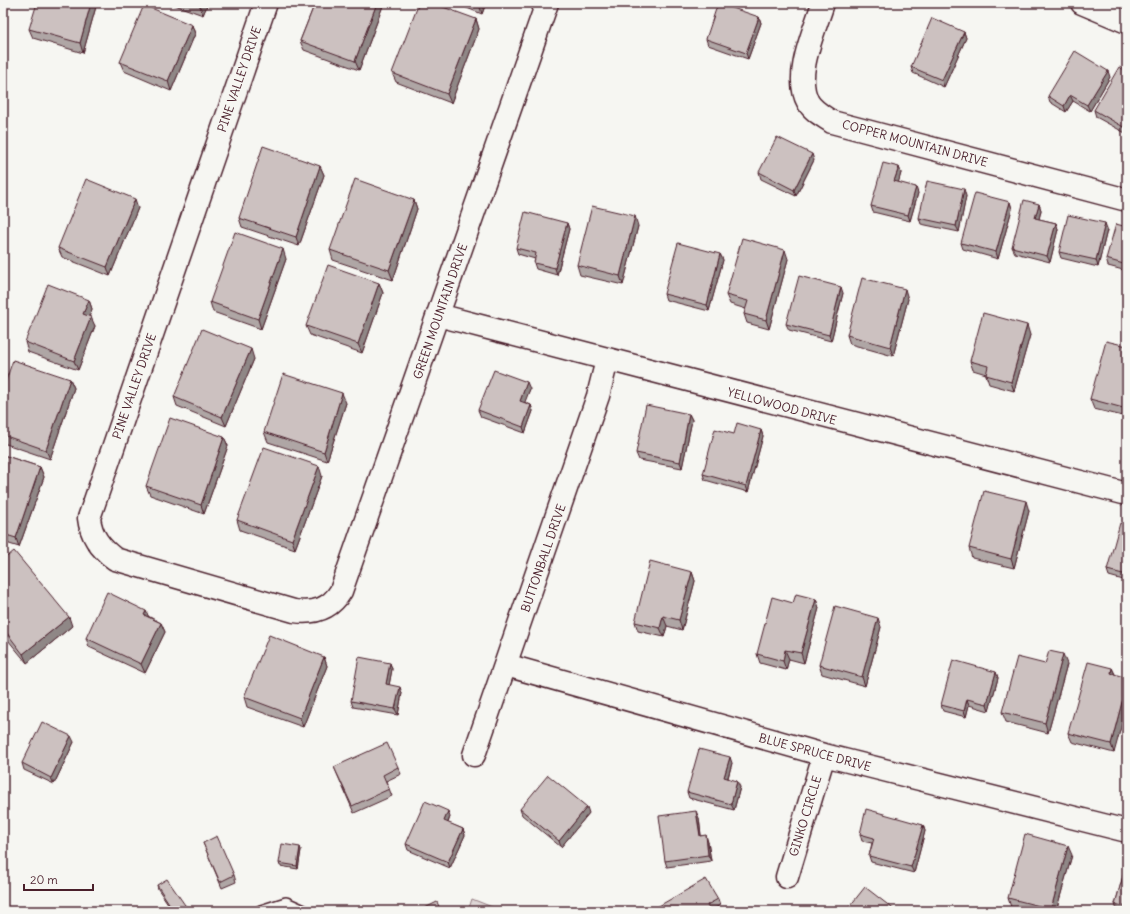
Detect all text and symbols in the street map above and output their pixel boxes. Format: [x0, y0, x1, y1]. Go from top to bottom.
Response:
street label: PINE VALLEY DRIVE [214, 24, 264, 134]
street label: COPPER MOUNTAIN DRIVE [841, 116, 989, 170]
street label: GREEN MOUNTAIN DRIVE [410, 241, 470, 381]
street label: PINE VALLEY DRIVE [109, 331, 159, 441]
street label: YELLOWOOD DRIVE [726, 384, 838, 428]
street label: BUTTONBALL DRIVE [517, 502, 569, 614]
street label: BLUE SPRUCE DRIVE [757, 730, 873, 774]
street label: GINKO CIRCLE [786, 774, 824, 858]
scale bar [24, 866, 93, 892]
text: 20 m [30, 872, 58, 887]

